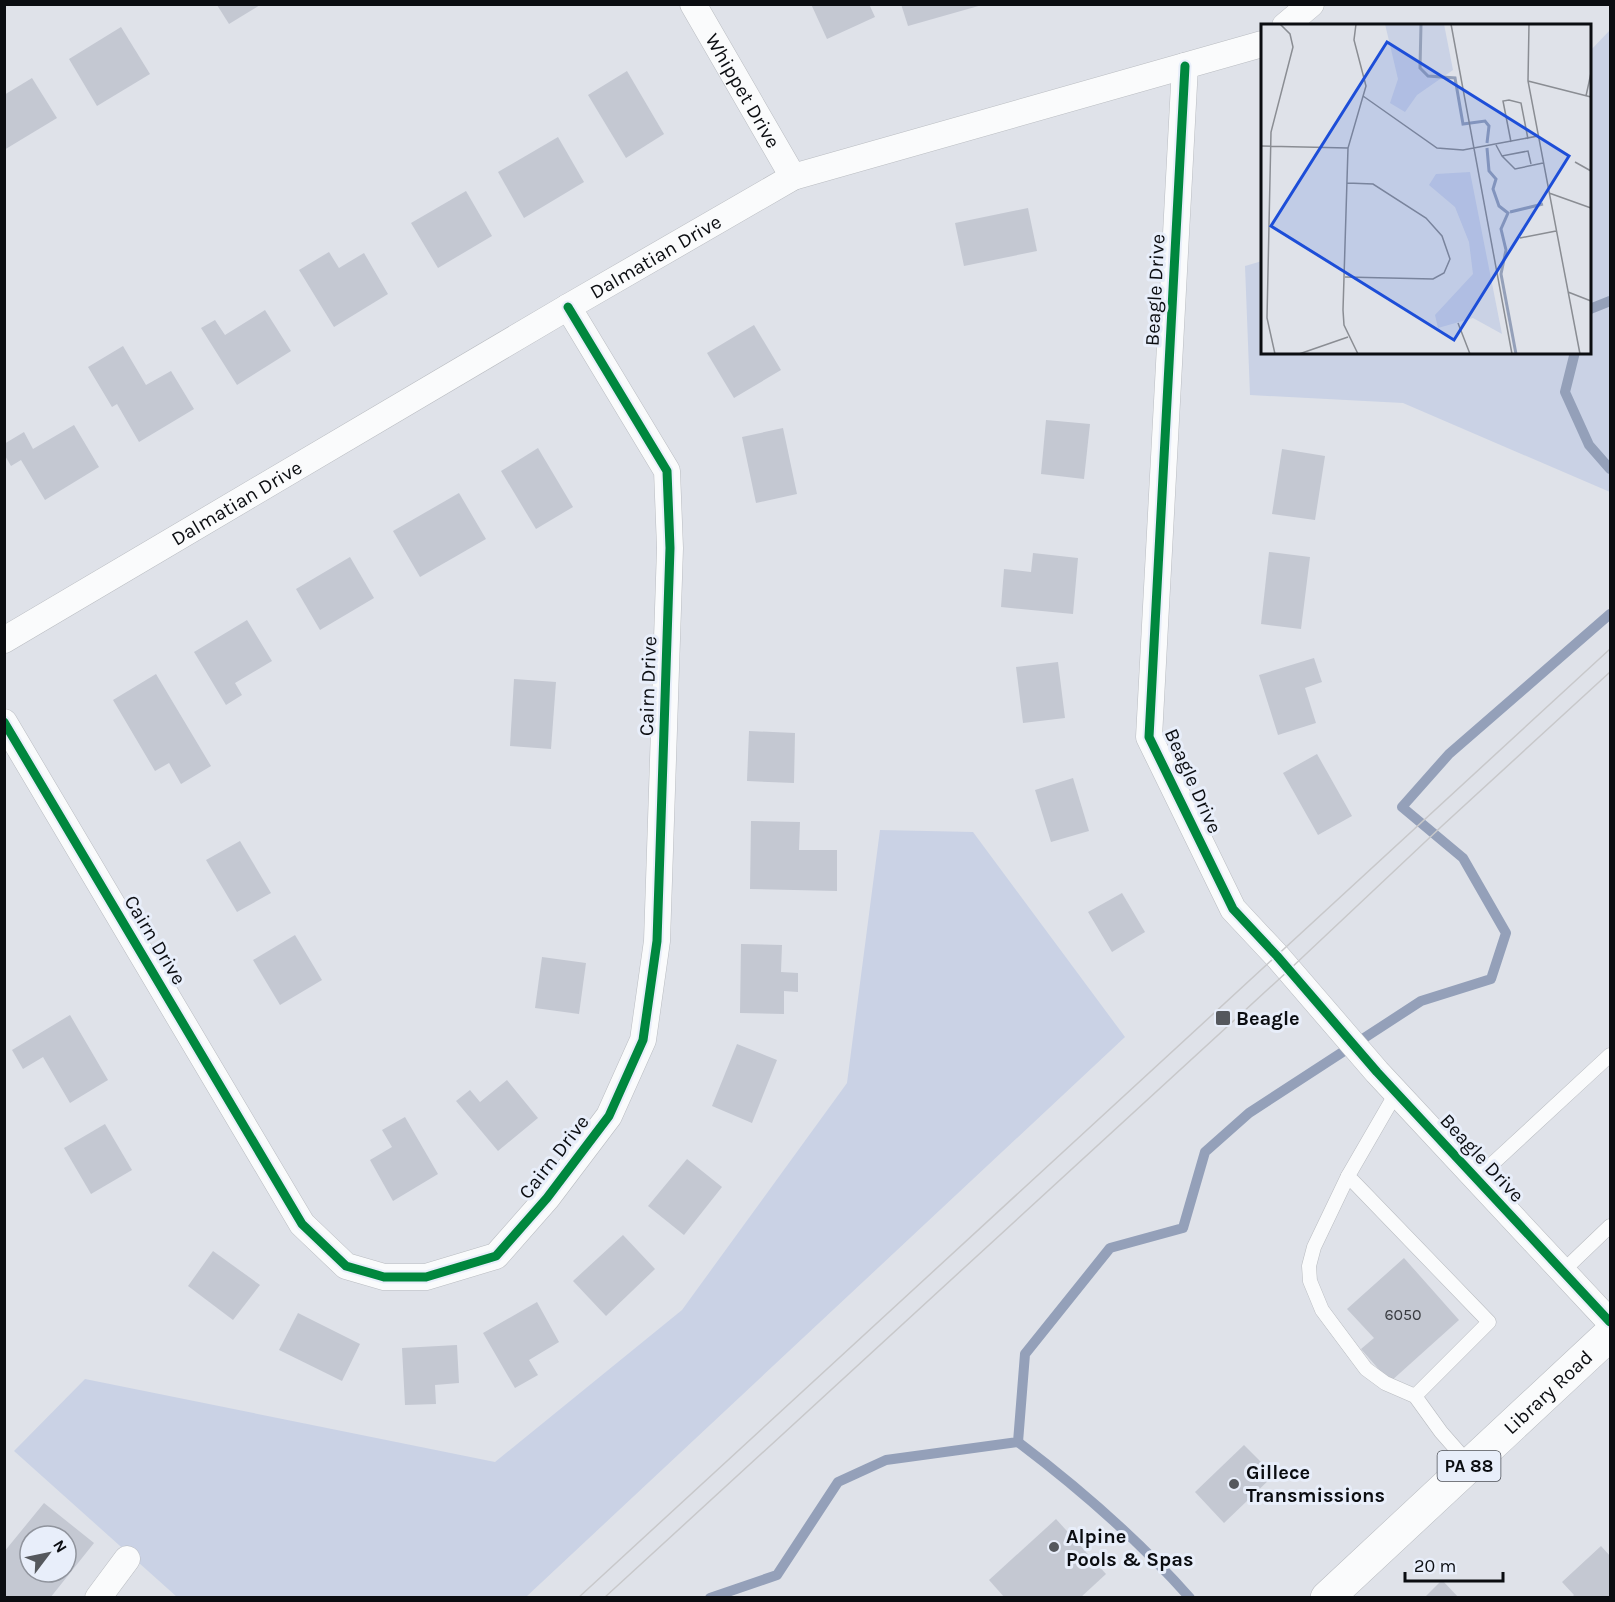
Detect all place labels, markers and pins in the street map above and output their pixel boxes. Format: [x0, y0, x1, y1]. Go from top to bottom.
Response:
place label: Beagle [1236, 1007, 1300, 1030]
marker: Beagle [1214, 1009, 1232, 1027]
place label: Gillece Transmissions [1246, 1461, 1385, 1507]
marker: Gillece Transmissions [1227, 1477, 1241, 1491]
place label: Alpine Pools & Spas [1066, 1525, 1194, 1571]
marker: Alpine Pools & Spas [1047, 1540, 1061, 1554]

